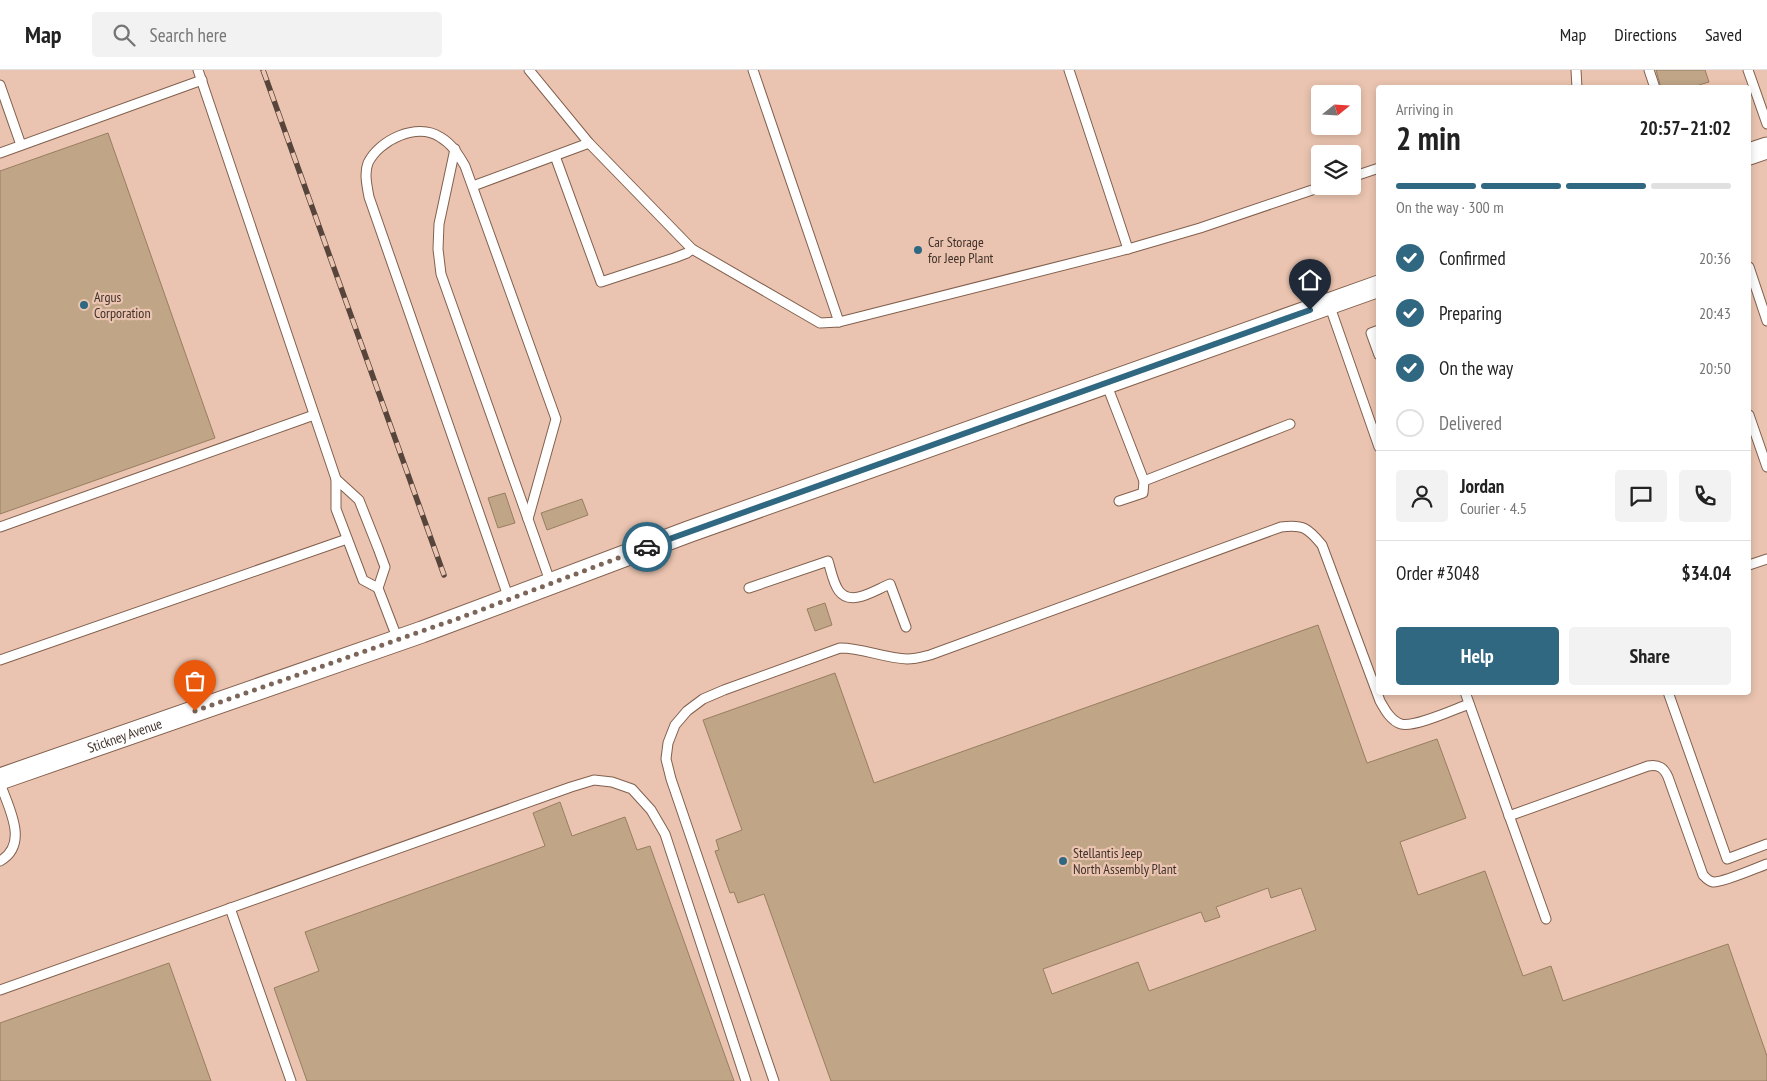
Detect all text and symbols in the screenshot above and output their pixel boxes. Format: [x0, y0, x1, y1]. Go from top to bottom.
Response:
search box [92, 12, 442, 57]
text: Map [25, 19, 62, 50]
icon: search [110, 21, 138, 49]
text: Search here [150, 23, 227, 47]
text: Map [1560, 23, 1586, 46]
text: Directions [1614, 23, 1677, 46]
text: Saved [1705, 23, 1742, 46]
north arrow [1311, 85, 1361, 135]
map controls [1311, 85, 1361, 195]
text: Arriving in [1396, 99, 1453, 119]
text: 20:57–21:02 [1639, 116, 1731, 140]
text: 2 min [1396, 117, 1461, 159]
button: layers [1311, 145, 1361, 195]
text: On the way · 300 m [1396, 197, 1504, 217]
place label: Car Storage for Jeep Plant [928, 233, 994, 267]
marker: Car Storage for Jeep Plant [912, 244, 924, 256]
icon: check [1396, 244, 1424, 272]
text: Confirmed [1439, 246, 1506, 270]
text: 20:36 [1699, 248, 1731, 268]
pin [1289, 259, 1331, 310]
icon: home [1296, 266, 1324, 294]
place label: Argus Corporation [94, 288, 151, 322]
marker: Argus Corporation [78, 299, 90, 311]
icon: check [1396, 299, 1424, 327]
text: Preparing [1439, 301, 1502, 325]
text: 20:43 [1699, 303, 1731, 323]
icon: check [1396, 354, 1424, 382]
text: On the way [1439, 356, 1513, 380]
text: 20:50 [1699, 358, 1731, 378]
text: Delivered [1439, 411, 1502, 435]
button: person [1396, 470, 1448, 522]
button: chat [1615, 470, 1667, 522]
button: phone [1679, 470, 1731, 522]
text: Jordan [1460, 474, 1504, 498]
text: Courier · 4.5 [1460, 498, 1527, 518]
courier [622, 522, 672, 572]
icon: car [633, 533, 661, 561]
text: Order #3048 [1396, 561, 1480, 585]
text: $34.04 [1682, 561, 1731, 585]
button: Help [1396, 627, 1559, 685]
button: Share [1569, 627, 1731, 685]
pin [174, 660, 216, 711]
icon: bag [181, 667, 209, 695]
street label: Stickney Avenue [85, 714, 165, 757]
place label: Stellantis Jeep North Assembly Plant [1073, 844, 1177, 878]
marker: Stellantis Jeep North Assembly Plant [1057, 855, 1069, 867]

